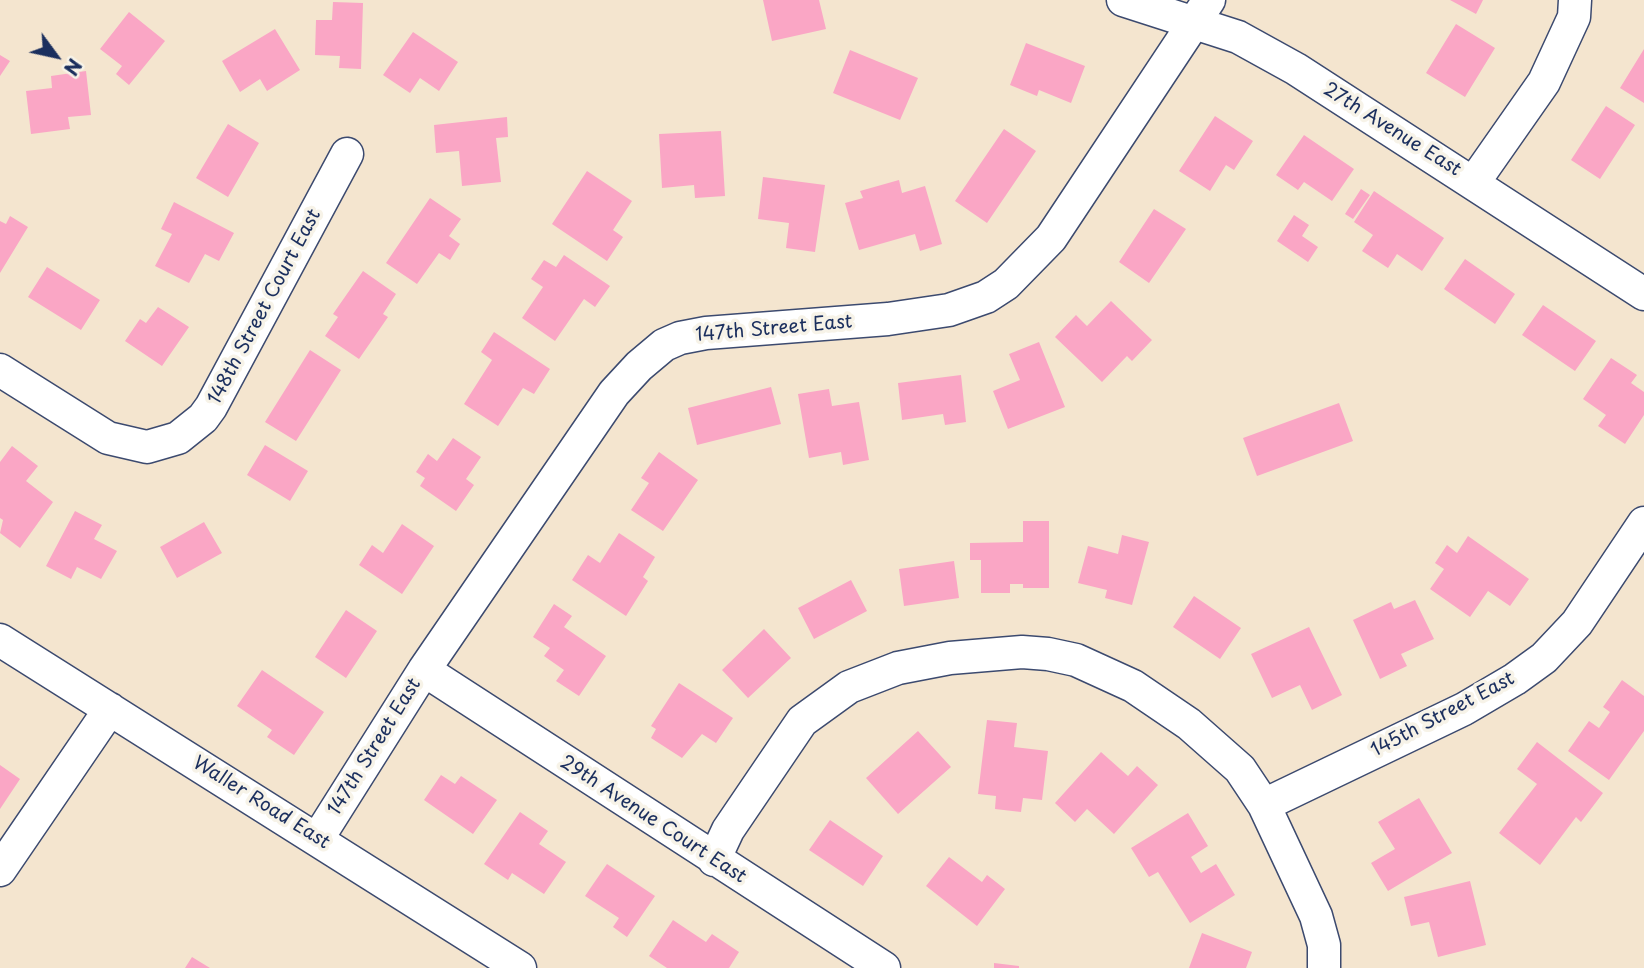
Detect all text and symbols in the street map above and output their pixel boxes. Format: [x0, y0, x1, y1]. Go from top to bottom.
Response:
north arrow [21, 21, 91, 91]
text: N [58, 53, 89, 81]
street label: 27th Avenue East [1319, 78, 1465, 182]
street label: 148th Street Court East [204, 205, 326, 409]
street label: 147th Street East [695, 311, 853, 347]
street label: 145th Street East [1367, 668, 1519, 762]
street label: 147th Street East [324, 674, 426, 820]
street label: 29th Avenue Court East [556, 751, 750, 889]
street label: Waller Road East [188, 752, 334, 854]

